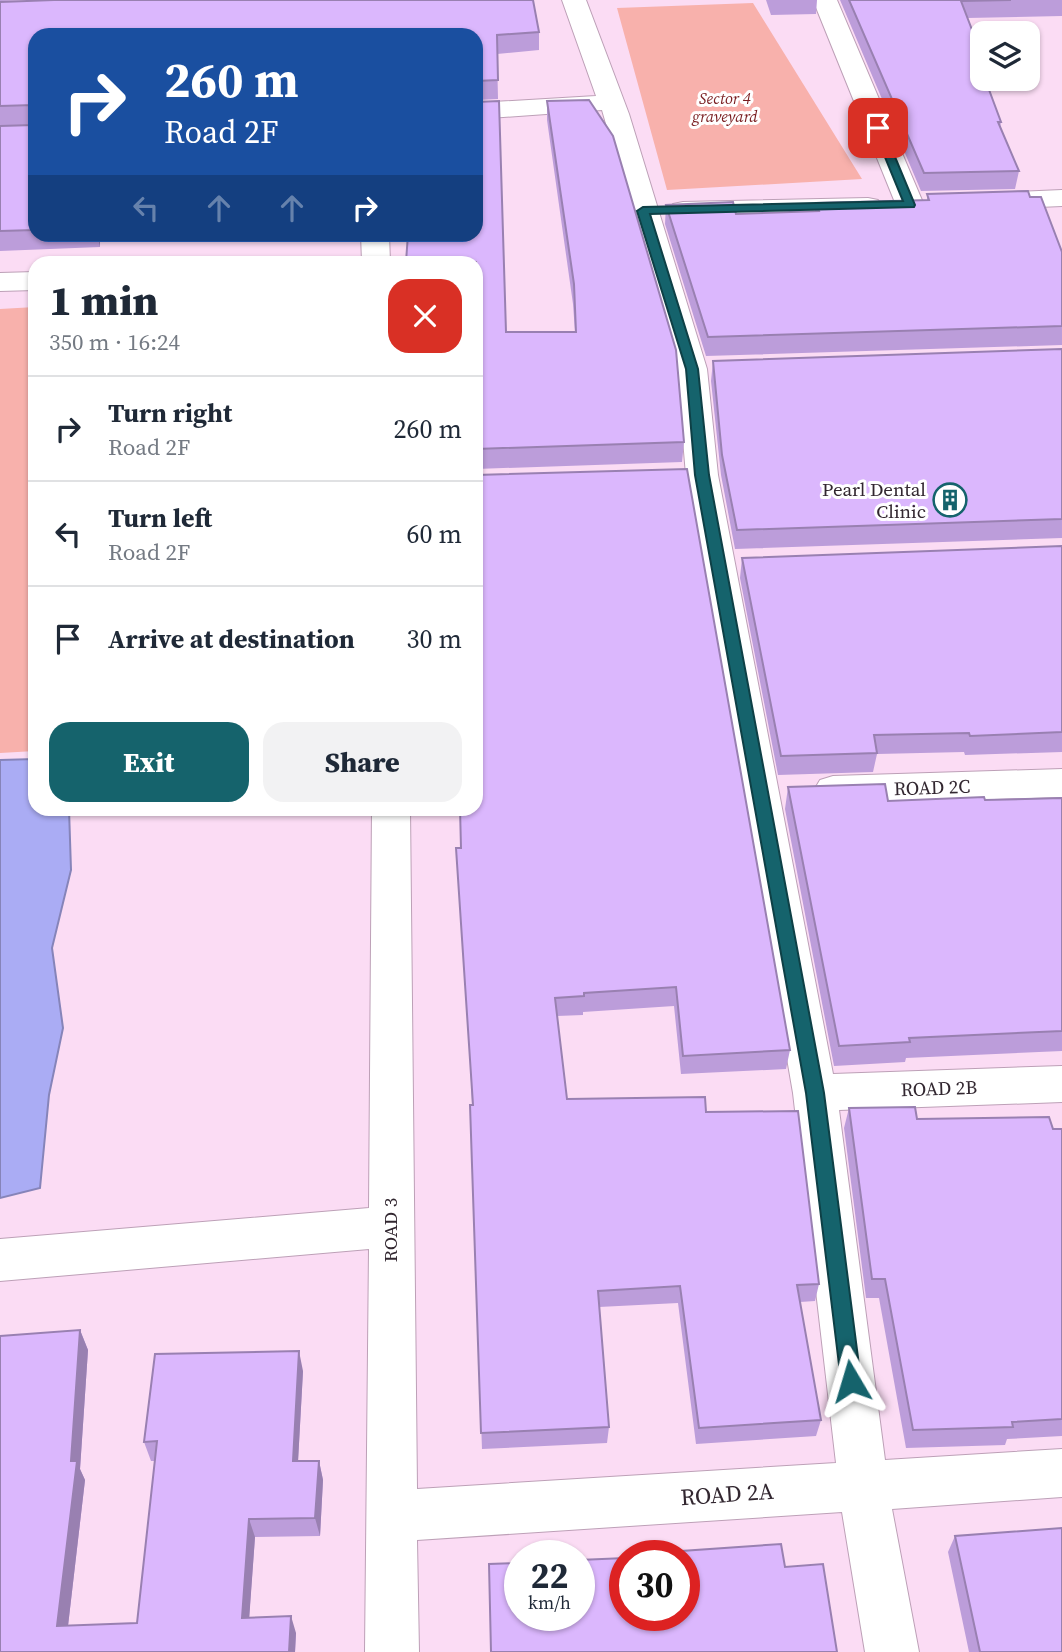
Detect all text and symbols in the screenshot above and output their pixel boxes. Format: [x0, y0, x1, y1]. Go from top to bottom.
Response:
map controls [970, 21, 1040, 91]
button: layers [970, 21, 1040, 91]
text: 260 m [164, 46, 299, 113]
icon: right [49, 56, 140, 147]
park label: Sector 4 graveyard [691, 87, 758, 127]
pin [848, 98, 908, 158]
icon: arrive [859, 109, 897, 147]
text: Road 2F [164, 110, 279, 154]
icon: left [127, 189, 165, 227]
icon: ahead [200, 189, 238, 227]
icon: ahead [273, 189, 311, 227]
icon: right [346, 189, 384, 227]
text: 1 min [49, 271, 159, 329]
button: close [388, 279, 462, 353]
text: 350 m · 16:24 [49, 326, 180, 358]
text: Turn right [108, 395, 232, 431]
icon: right [49, 410, 87, 448]
text: 260 m [394, 411, 462, 447]
text: Road 2F [108, 431, 190, 463]
place label: Pearl Dental Clinic [822, 476, 926, 524]
building icon: Pearl Dental Clinic [931, 481, 969, 519]
text: Turn left [108, 500, 212, 536]
icon: left [49, 515, 87, 553]
text: 60 m [407, 516, 462, 552]
text: Road 2F [108, 536, 190, 568]
icon: arrive [49, 620, 87, 658]
text: Arrive at destination [108, 621, 355, 657]
text: 30 m [407, 621, 462, 657]
button: Exit [49, 722, 249, 802]
button: Share [263, 722, 462, 802]
street label: ROAD 2C [893, 773, 971, 801]
street label: ROAD 2B [900, 1074, 978, 1102]
street label: ROAD 3 [377, 1198, 403, 1262]
position arrow [814, 1344, 888, 1418]
street label: ROAD 2A [679, 1475, 775, 1513]
speed limit sign: 30 [609, 1540, 700, 1631]
text: 22 [531, 1552, 568, 1600]
text: km/h [528, 1590, 571, 1615]

